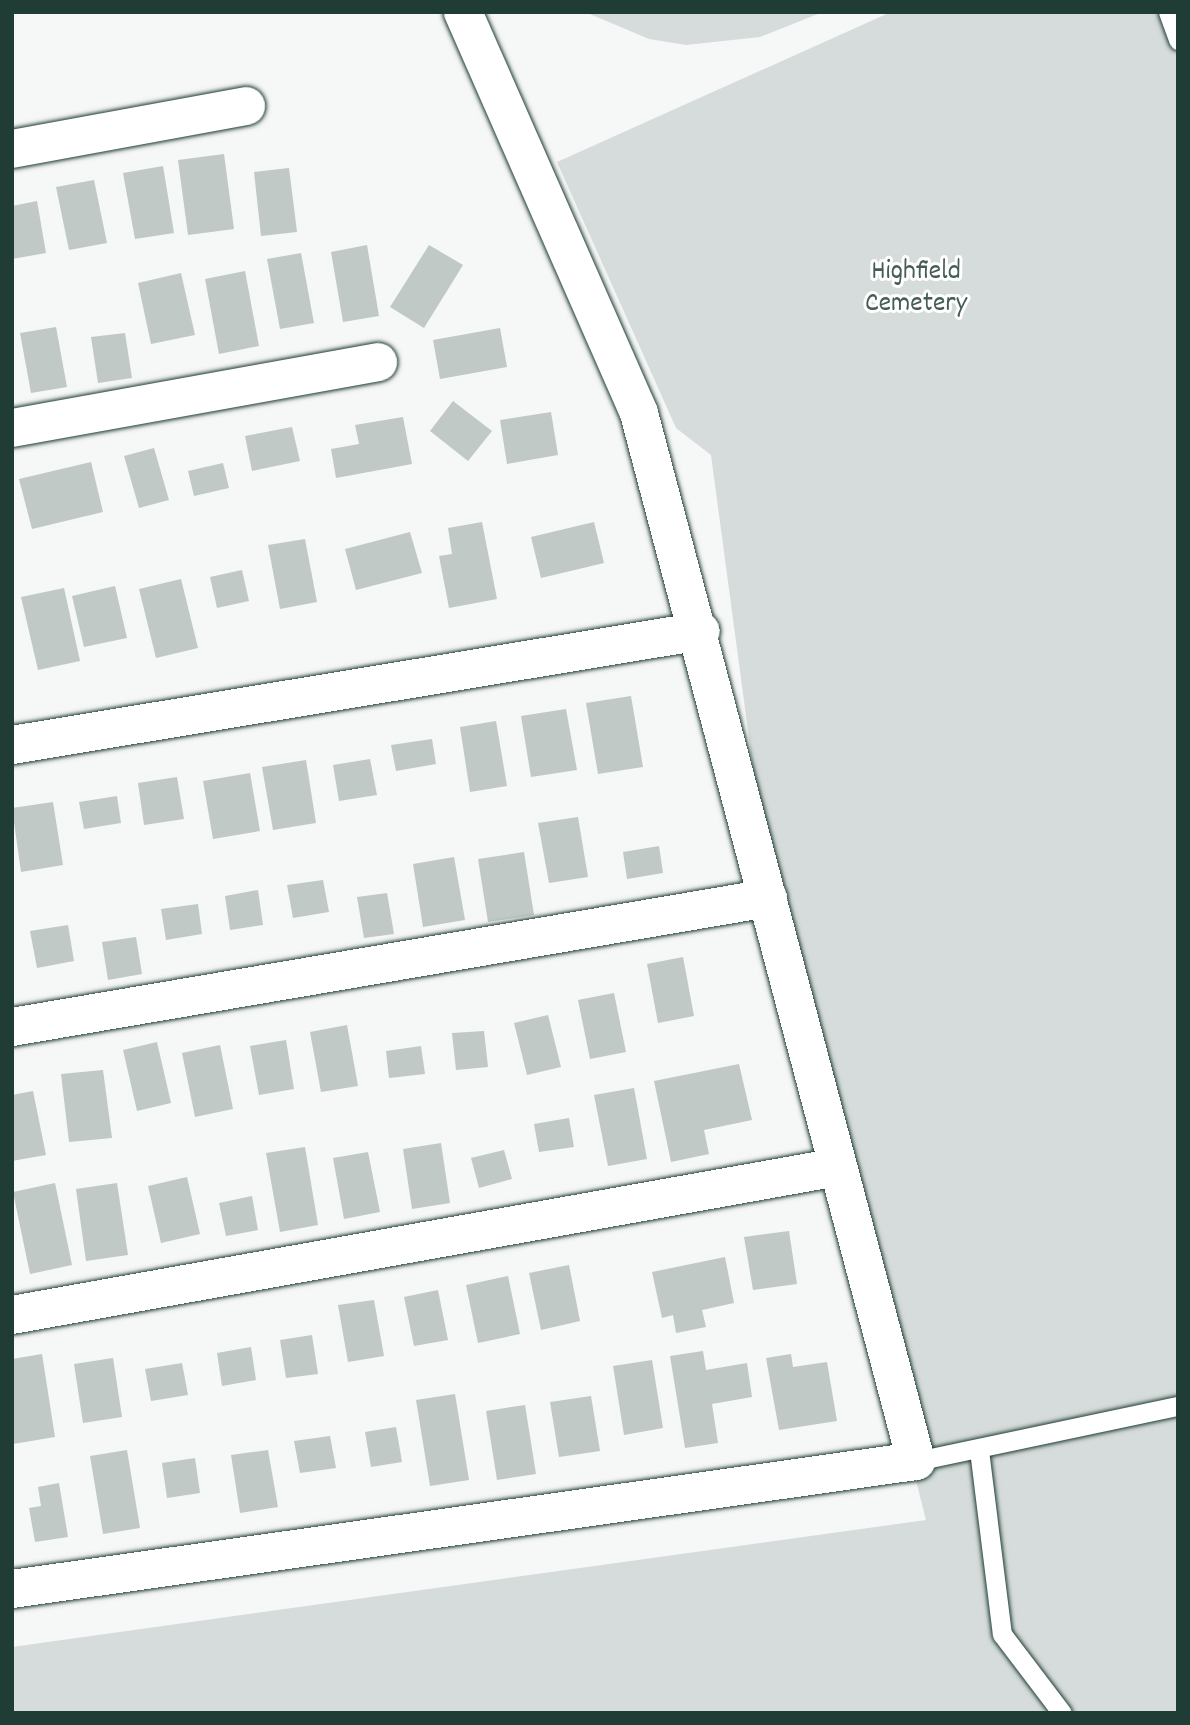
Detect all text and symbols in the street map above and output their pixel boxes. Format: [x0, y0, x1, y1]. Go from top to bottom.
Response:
park label: Highfield Cemetery [865, 256, 967, 322]

